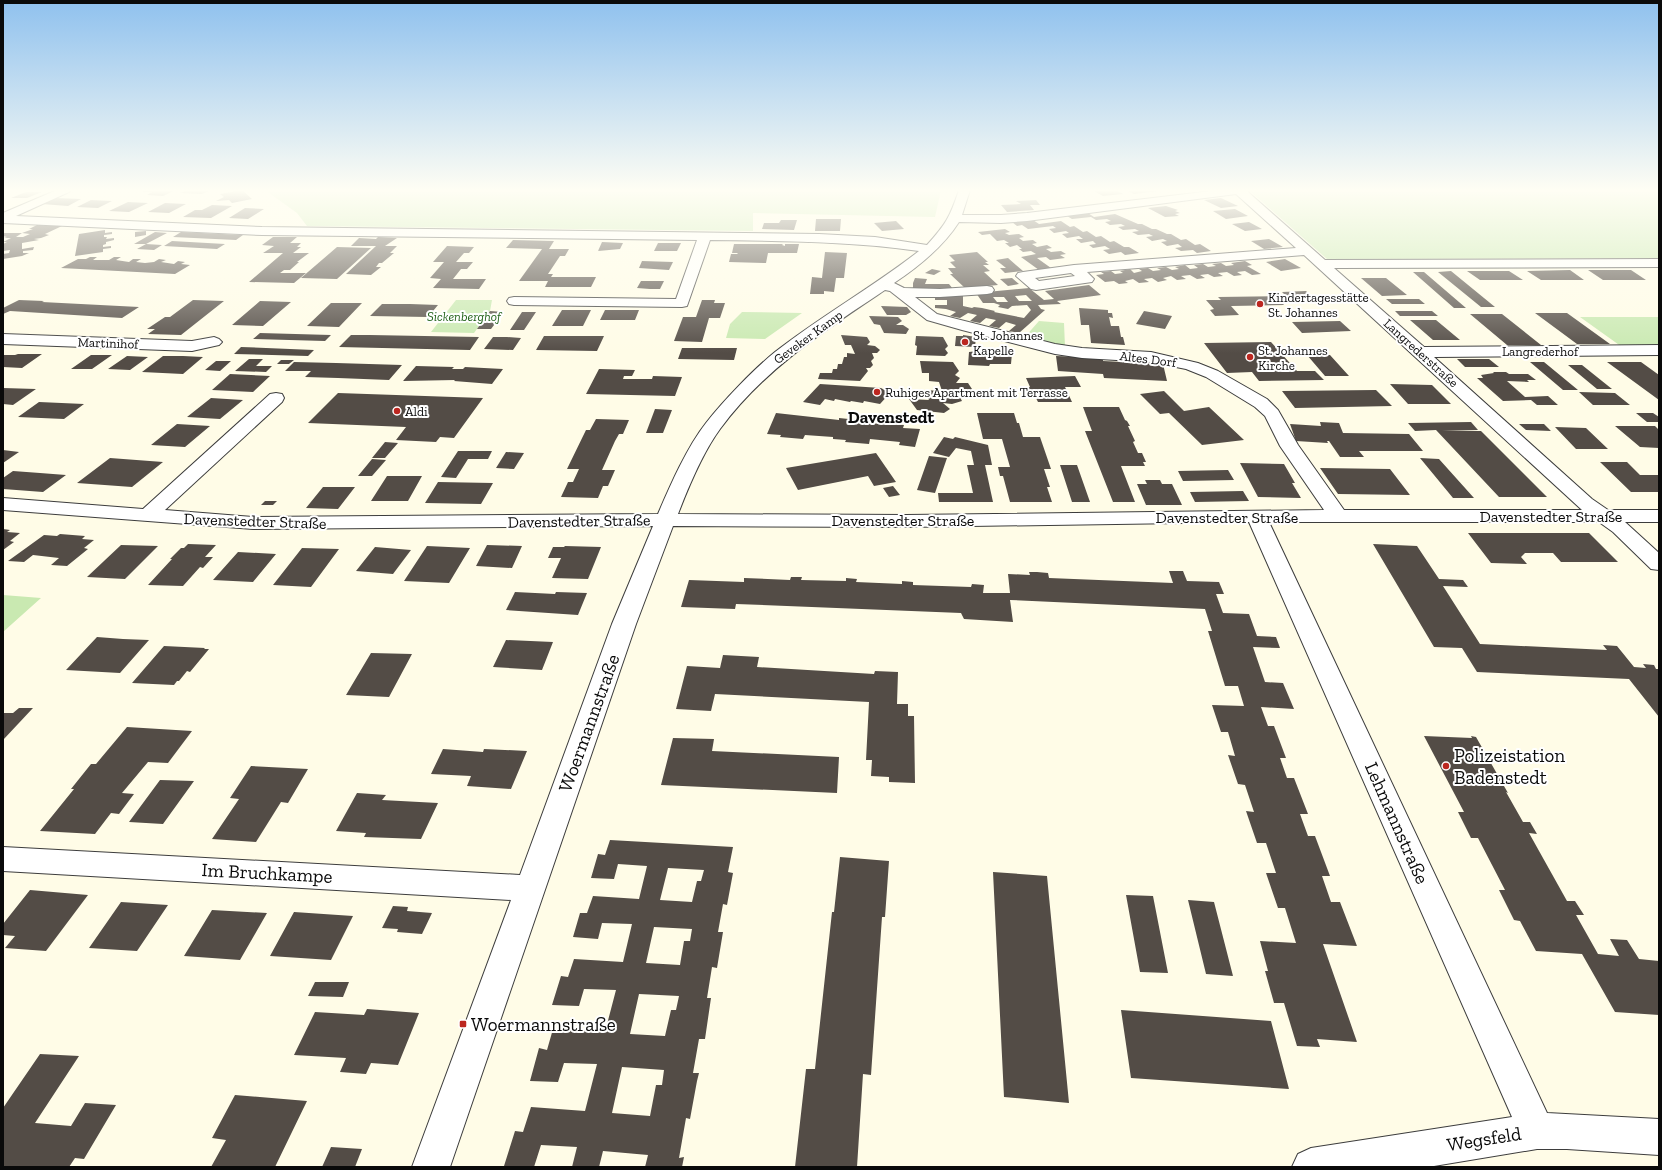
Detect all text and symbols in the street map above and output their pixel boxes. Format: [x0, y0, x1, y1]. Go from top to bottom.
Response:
place label: Kindertagesstätte St. Johannes [1268, 290, 1369, 320]
marker: Kindertagesstätte St. Johannes [1255, 299, 1265, 309]
street label: Geveker Kamp [771, 307, 845, 367]
park label: Sickenberghof [427, 309, 503, 324]
street label: Langrederstraße [1381, 316, 1461, 390]
place label: St. Johannes Kapelle [973, 328, 1043, 358]
street label: Martinihof [77, 334, 139, 352]
marker: St. Johannes Kapelle [960, 337, 970, 347]
place label: St. Johannes Kirche [1258, 343, 1328, 373]
street label: Langrederhof [1502, 344, 1579, 359]
street label: Altes Dorf [1119, 348, 1178, 370]
marker: St. Johannes Kirche [1245, 352, 1255, 362]
place label: Ruhiges Apartment mit Terrasse [885, 385, 1068, 400]
marker: Ruhiges Apartment mit Terrasse [872, 387, 882, 397]
place label: Aldi [405, 404, 428, 419]
marker: Aldi [392, 406, 402, 416]
district label: Davenstedt [848, 407, 934, 427]
street label: Davenstedter Straße [1480, 507, 1622, 526]
street label: Davenstedter Straße [1156, 508, 1298, 527]
street label: Davenstedter Straße [183, 509, 327, 533]
street label: Davenstedter Straße [507, 510, 651, 532]
street label: Davenstedter Straße [832, 511, 974, 530]
street label: Woermannstraße [553, 651, 625, 795]
place label: Polizeistation Badenstedt [1454, 744, 1565, 789]
street label: Lehmannstraße [1360, 758, 1434, 888]
marker: Polizeistation Badenstedt [1441, 761, 1451, 771]
street label: Im Bruchkampe [201, 858, 333, 888]
place label: Woermannstraße [471, 1013, 616, 1036]
marker: Woermannstraße [458, 1019, 468, 1029]
street label: Wegsfeld [1445, 1122, 1523, 1156]

